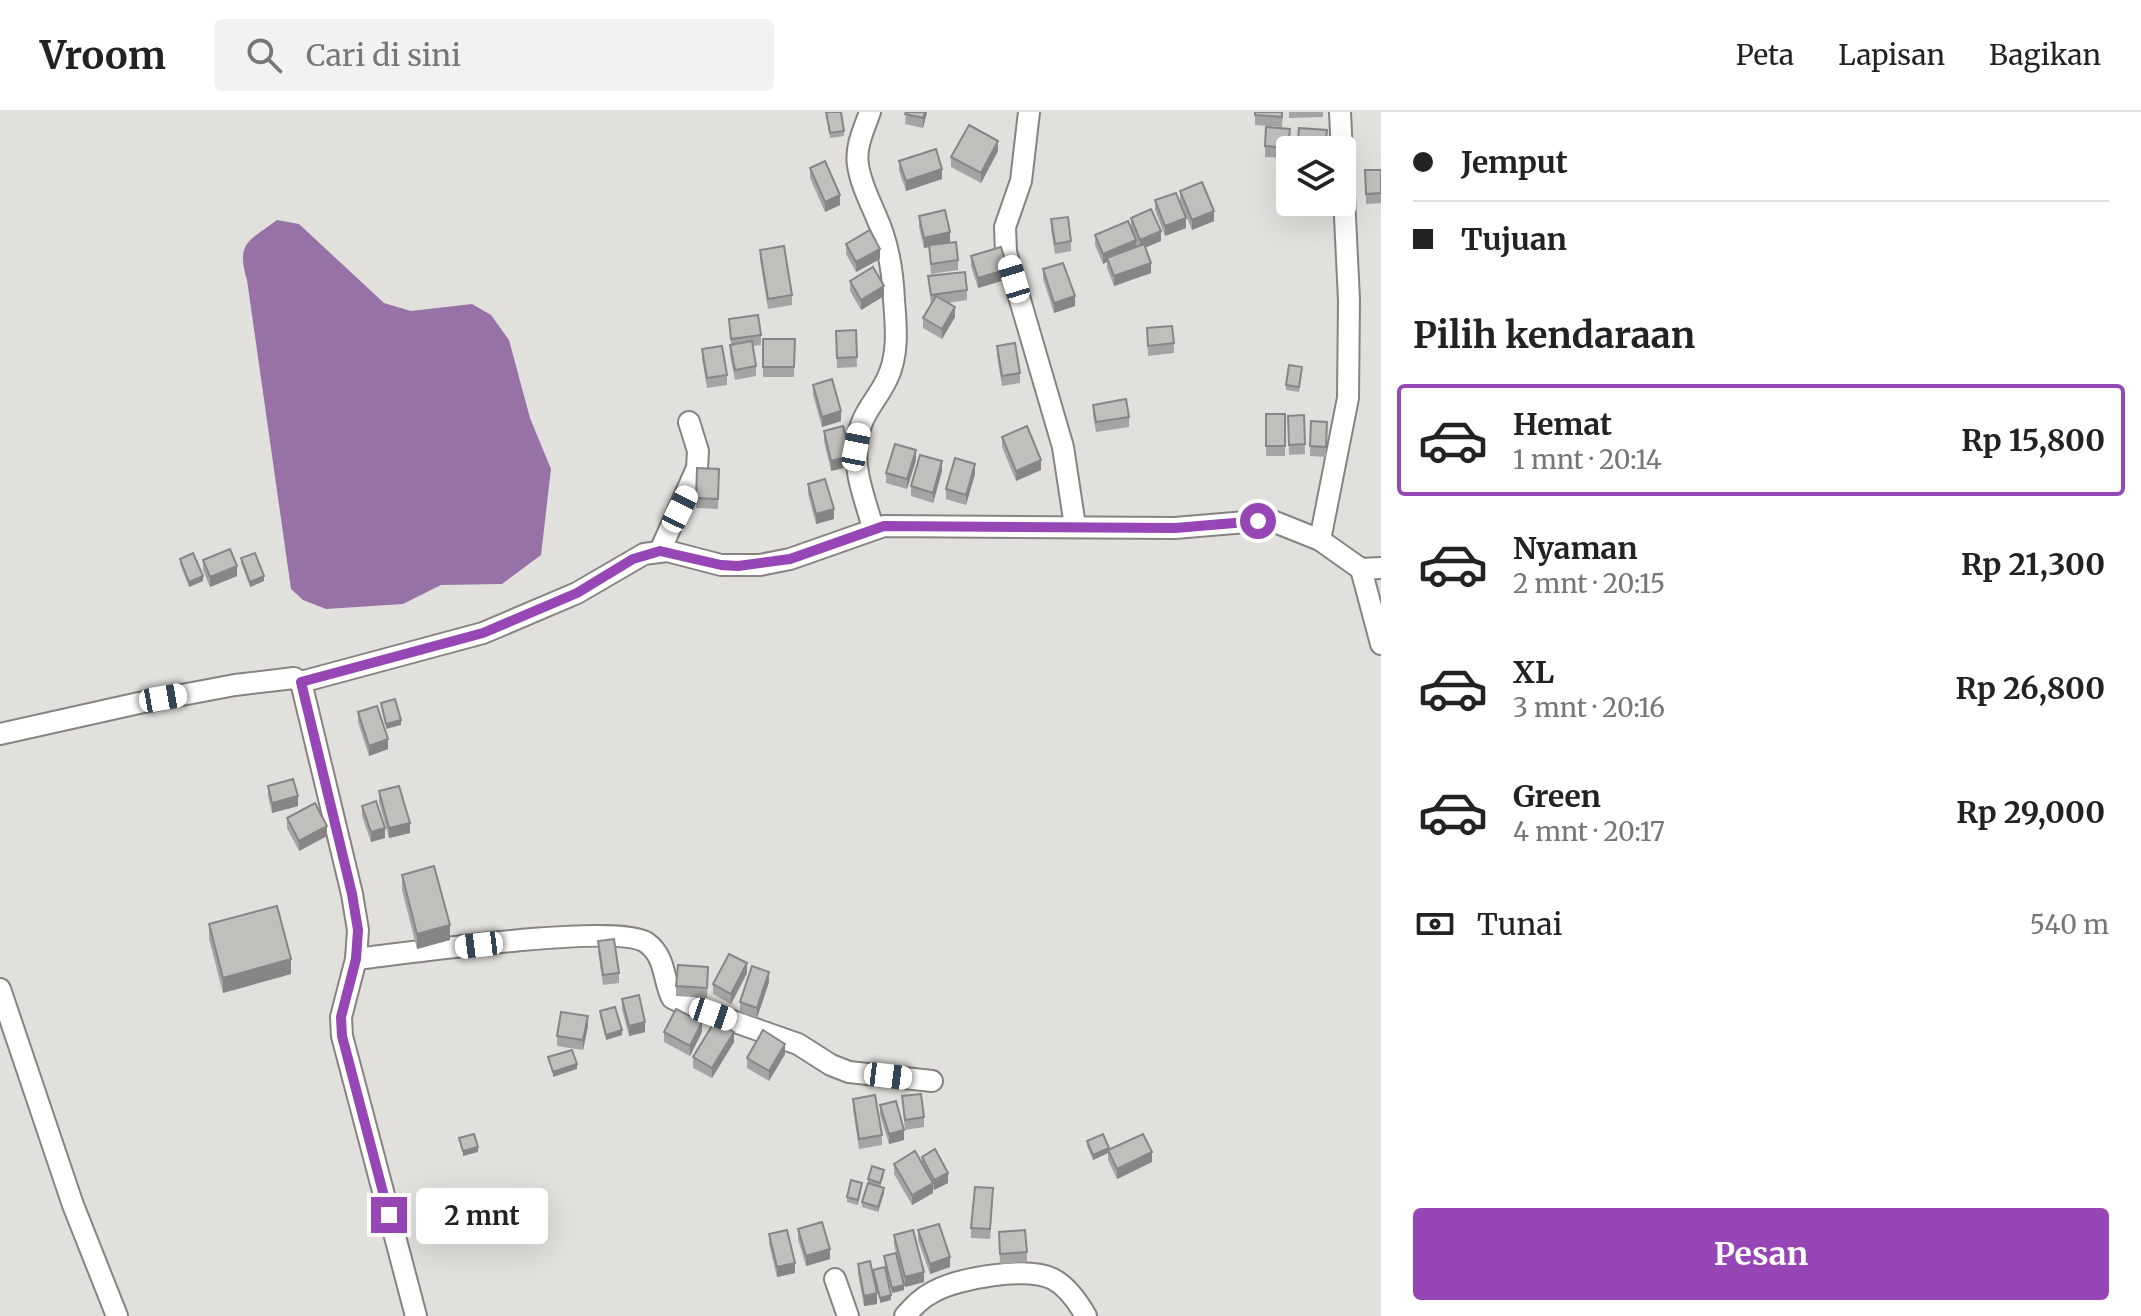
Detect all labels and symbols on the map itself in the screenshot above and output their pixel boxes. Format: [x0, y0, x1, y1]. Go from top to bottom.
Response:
car [996, 253, 1032, 305]
car [840, 421, 872, 473]
car [659, 482, 701, 536]
route start [1240, 503, 1276, 539]
car [137, 682, 189, 714]
car [454, 930, 504, 960]
car [686, 995, 740, 1033]
car [863, 1061, 913, 1091]
callout: 2 mnt [417, 1187, 549, 1243]
route end [371, 1197, 407, 1233]

